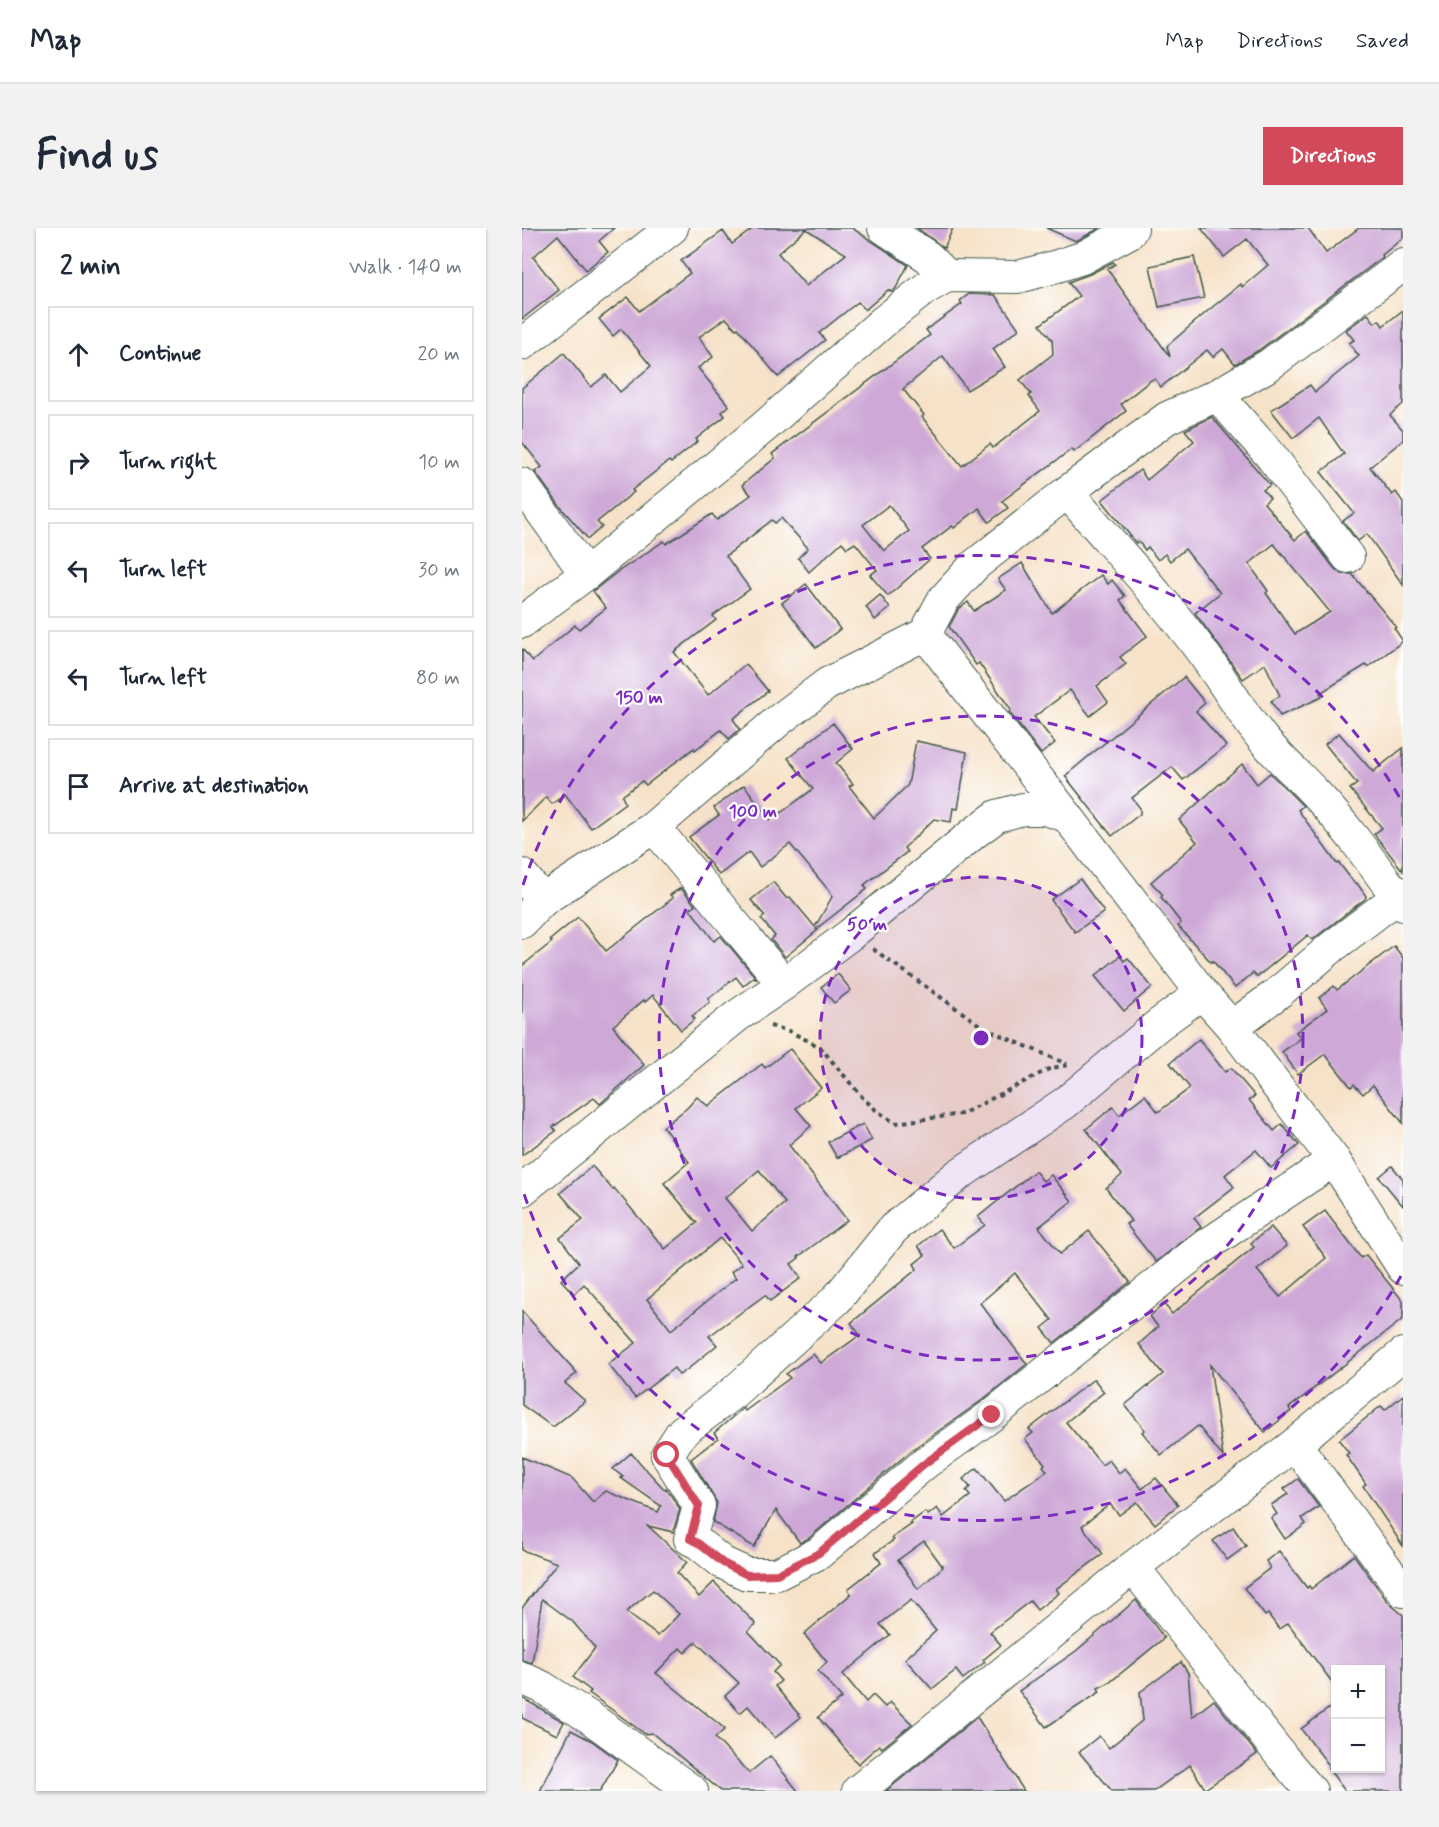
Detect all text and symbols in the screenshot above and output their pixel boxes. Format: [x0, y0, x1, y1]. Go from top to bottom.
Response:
text: Map [30, 23, 81, 60]
text: Map [1165, 27, 1204, 55]
text: Directions [1237, 27, 1323, 55]
text: Saved [1356, 27, 1409, 55]
button: Directions [1263, 127, 1403, 185]
text: Find us [36, 129, 158, 184]
text: 2 min [60, 250, 121, 284]
text: Walk · 140 m [349, 254, 462, 281]
icon: ahead [62, 338, 95, 371]
text: Continue [119, 340, 201, 368]
text: 20 m [417, 341, 460, 368]
icon: right [62, 446, 95, 479]
text: Turn right [119, 448, 217, 476]
text: 10 m [418, 449, 460, 476]
icon: left [62, 554, 95, 587]
text: Turn left [119, 556, 207, 584]
text: 30 m [418, 557, 460, 584]
icon: left [62, 662, 95, 695]
text: Turn left [119, 664, 207, 692]
text: 80 m [416, 665, 460, 692]
text: 150 m [615, 686, 663, 710]
icon: arrive [62, 770, 95, 803]
text: Arrive at destination [119, 772, 309, 800]
text: 100 m [729, 800, 777, 824]
text: 50 m [847, 913, 887, 937]
centre of rings [971, 1028, 991, 1048]
route end [978, 1401, 1004, 1427]
route start [653, 1441, 679, 1467]
map controls [1331, 1665, 1385, 1773]
button: + [1331, 1665, 1385, 1719]
button: − [1331, 1719, 1385, 1773]

